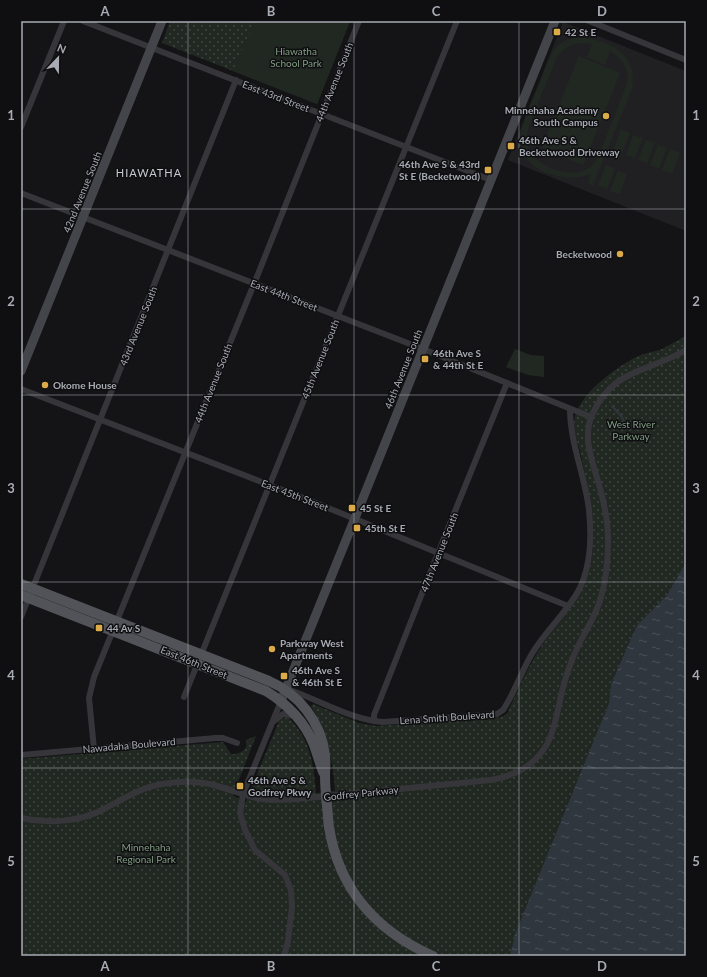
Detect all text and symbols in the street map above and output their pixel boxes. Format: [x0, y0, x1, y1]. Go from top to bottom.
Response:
text: A [99, 3, 110, 19]
text: B [267, 3, 276, 19]
text: C [432, 3, 441, 19]
text: D [597, 3, 607, 19]
place label: 42 St E [565, 26, 596, 38]
marker: 42 St E [552, 27, 562, 37]
north arrow [38, 38, 78, 78]
text: N [56, 41, 68, 56]
street label: 44th Avenue South [313, 41, 355, 123]
park label: Hiawatha School Park [270, 45, 323, 69]
street label: East 43rd Street [241, 78, 312, 114]
place label: Minnehaha Academy South Campus [505, 104, 599, 128]
text: 1 [7, 107, 15, 123]
text: 1 [692, 107, 700, 123]
marker: Minnehaha Academy South Campus [601, 111, 611, 121]
place label: 46th Ave S & Becketwood Driveway [519, 134, 620, 158]
marker: 46th Ave S & Becketwood Driveway [506, 141, 516, 151]
street label: 42nd Avenue South [60, 150, 104, 234]
place label: 46th Ave S & 43rd St E (Becketwood) [399, 158, 480, 182]
marker: 46th Ave S & 43rd St E (Becketwood) [483, 165, 493, 175]
district label: HIAWATHA [116, 166, 182, 179]
place label: Becketwood [556, 248, 612, 260]
marker: Becketwood [615, 249, 625, 259]
street label: East 44th Street [249, 277, 320, 313]
street label: 43rd Avenue South [117, 285, 159, 367]
text: 2 [7, 293, 15, 309]
text: 2 [692, 293, 700, 309]
street label: 45th Avenue South [299, 318, 341, 400]
street label: 46th Avenue South [382, 328, 424, 410]
street label: 44th Avenue South [192, 342, 234, 424]
place label: 46th Ave S & 44th St E [433, 347, 483, 371]
marker: 46th Ave S & 44th St E [420, 354, 430, 364]
place label: Okome House [53, 379, 117, 391]
marker: Okome House [40, 380, 50, 390]
park label: West River Parkway [607, 418, 655, 442]
street label: East 45th Street [260, 477, 331, 513]
text: 3 [7, 480, 15, 496]
text: 3 [692, 480, 700, 496]
place label: 45 St E [360, 502, 391, 514]
marker: 45 St E [347, 503, 357, 513]
street label: 47th Avenue South [418, 511, 460, 593]
place label: 45th St E [365, 522, 406, 534]
marker: 45th St E [352, 523, 362, 533]
place label: 44 Av S [107, 622, 141, 634]
marker: 44 Av S [94, 623, 104, 633]
place label: Parkway West Apartments [279, 637, 344, 661]
street label: East 46th Street [159, 643, 229, 681]
marker: Parkway West Apartments [267, 644, 277, 654]
place label: 46th Ave S & 46th St E [292, 664, 342, 688]
text: 4 [7, 667, 15, 683]
text: 4 [692, 667, 700, 683]
marker: 46th Ave S & 46th St E [279, 671, 289, 681]
street label: Lena Smith Boulevard [399, 708, 495, 726]
street label: Nawadaha Boulevard [82, 735, 176, 755]
place label: 46th Ave S & Godfrey Pkwy [248, 774, 312, 798]
marker: 46th Ave S & Godfrey Pkwy [235, 781, 245, 791]
street label: Godfrey Parkway [323, 783, 400, 803]
park label: Minnehaha Regional Park [116, 841, 177, 865]
text: 5 [7, 853, 15, 869]
text: 5 [692, 853, 700, 869]
text: A [99, 958, 110, 974]
text: B [267, 958, 276, 974]
text: C [432, 958, 441, 974]
text: D [597, 958, 607, 974]

